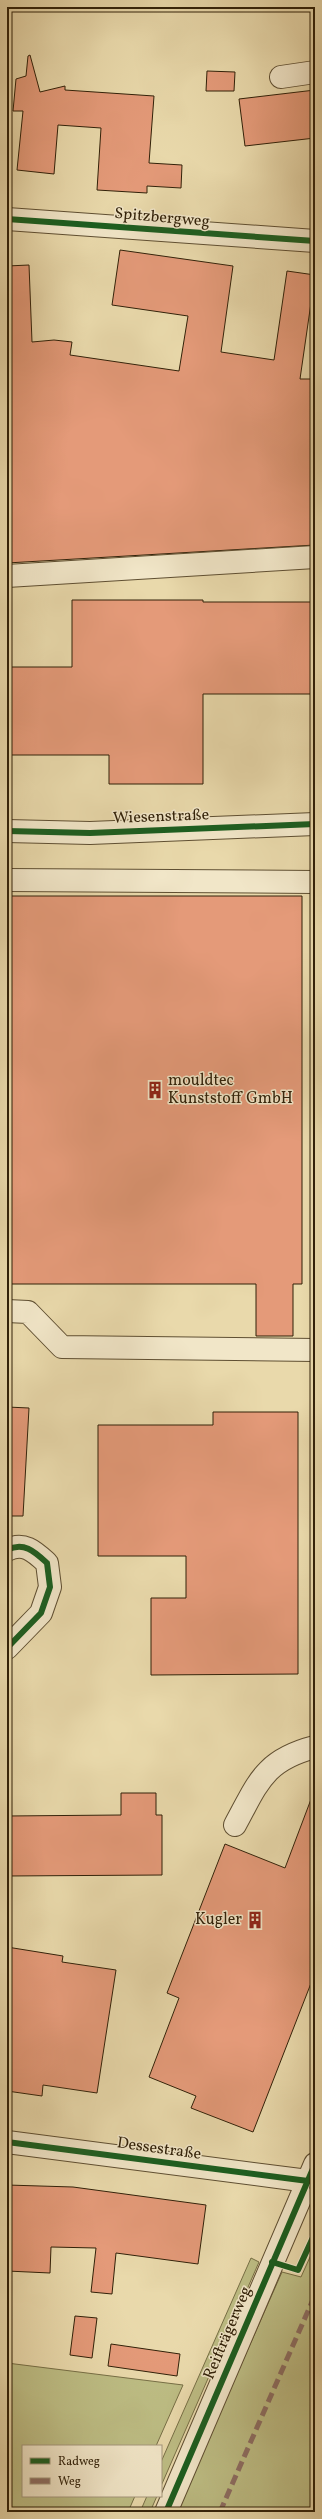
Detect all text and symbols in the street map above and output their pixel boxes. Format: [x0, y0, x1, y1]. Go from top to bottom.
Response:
street label: Spitzbergweg [113, 203, 211, 233]
street label: Wiesenstraße [113, 804, 209, 830]
place label: mouldtec Kunststoff GmbH [168, 1070, 293, 1110]
building icon: mouldtec Kunststoff GmbH [145, 1080, 165, 1100]
place label: Kugler [195, 1909, 242, 1931]
building icon: Kugler [245, 1910, 265, 1930]
street label: Dessestraße [115, 2132, 203, 2166]
street label: Reifträgerweg [198, 2283, 258, 2383]
legend [22, 2445, 162, 2497]
text: Radweg [58, 2454, 100, 2470]
text: Weg [58, 2474, 81, 2490]

